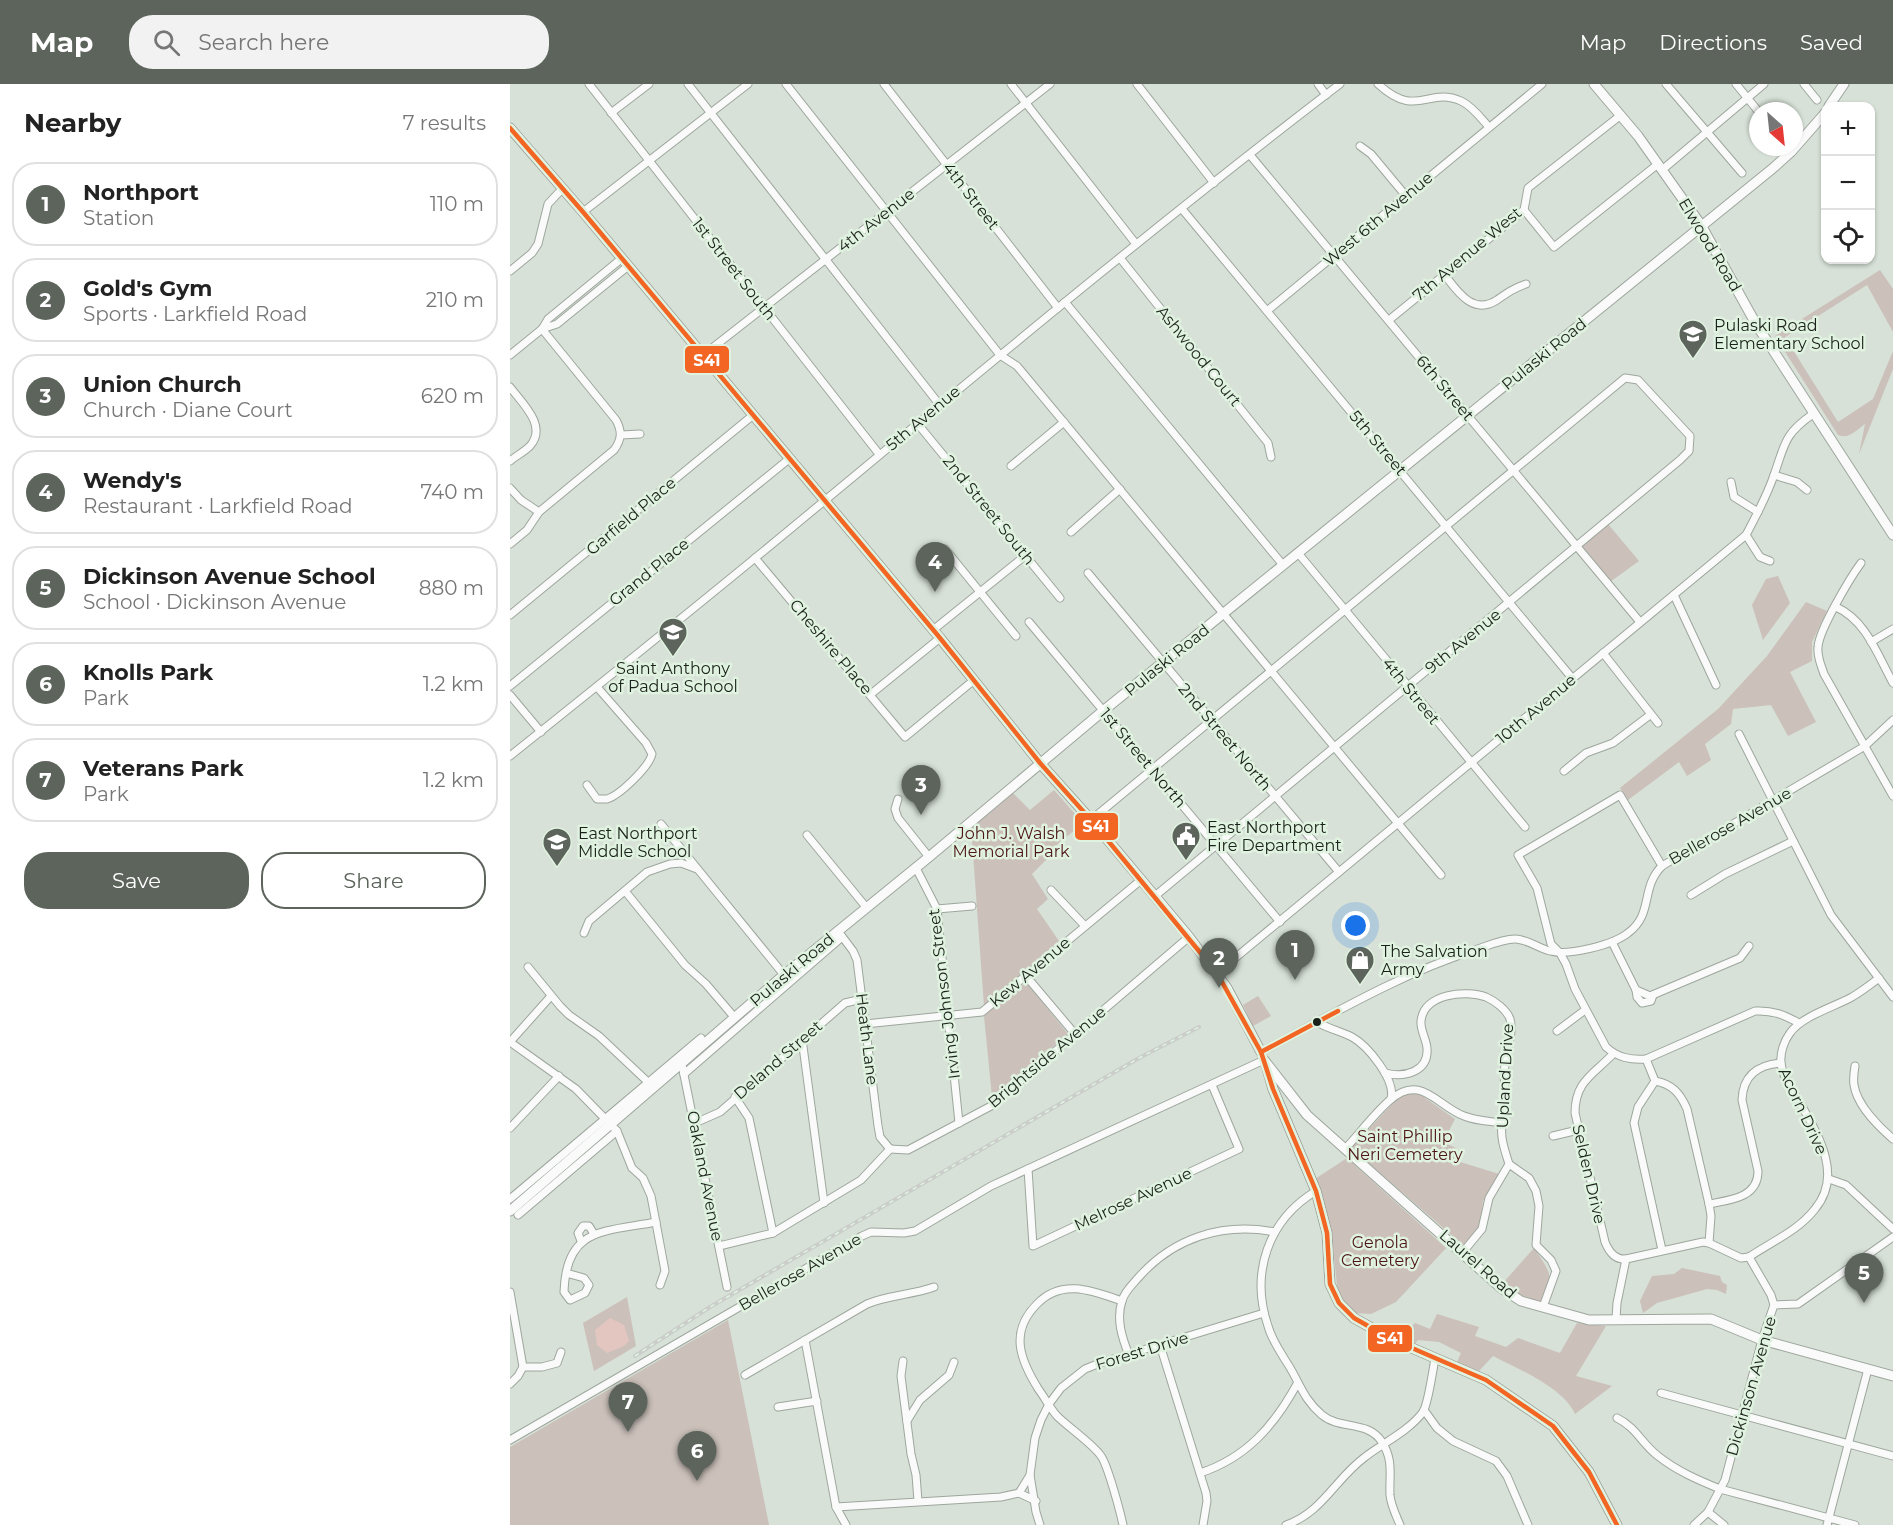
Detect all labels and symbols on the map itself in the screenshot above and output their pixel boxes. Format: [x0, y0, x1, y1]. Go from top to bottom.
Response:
north arrow [1749, 102, 1803, 156]
street label: 4th Street [939, 158, 1004, 234]
street label: West 6th Avenue [1320, 168, 1436, 270]
street label: 4th Avenue [834, 184, 918, 256]
street label: Elwood Road [1675, 195, 1745, 295]
street label: 7th Avenue West [1409, 203, 1526, 305]
street label: 1st Street South [688, 214, 780, 324]
street label: Ashwood Court [1153, 302, 1246, 410]
street label: Pulaski Road [1498, 314, 1590, 394]
place label: Pulaski Road Elementary School [1714, 316, 1865, 353]
school or university icon: Pulaski Road Elementary School [1677, 318, 1709, 360]
line badge: S41 [684, 345, 730, 374]
text: S41 [693, 351, 721, 370]
street label: 6th Street [1412, 351, 1478, 425]
street label: 5th Avenue [882, 381, 964, 455]
street label: 5th Street [1345, 407, 1411, 480]
street label: 2nd Street South [939, 451, 1039, 569]
street label: Garfield Place [582, 473, 680, 559]
street label: Grand Place [605, 534, 693, 610]
pin: 4 [916, 542, 954, 592]
street label: Cheshire Place [786, 595, 876, 699]
street label: 9th Avenue [1421, 605, 1505, 677]
school or university icon: Saint Anthony of Padua School [657, 616, 689, 658]
street label: Pulaski Road [1121, 620, 1213, 700]
street label: 4th Street [1378, 654, 1444, 729]
place label: Saint Anthony of Padua School [608, 659, 738, 696]
street label: 10th Avenue [1492, 670, 1580, 748]
street label: 2nd Street North [1174, 679, 1276, 795]
street label: 1st Street North [1096, 704, 1190, 812]
pin: 3 [902, 766, 940, 815]
street label: Bellerose Avenue [1665, 783, 1795, 869]
line badge: S41 [1074, 812, 1119, 841]
text: S41 [1082, 817, 1110, 836]
place label: East Northport Fire Department [1207, 818, 1342, 855]
public building icon: East Northport Fire Department [1170, 820, 1202, 862]
place label: East Northport Middle School [578, 824, 698, 861]
park label: John J. Walsh Memorial Park [952, 824, 1070, 861]
school or university icon: East Northport Middle School [541, 826, 573, 868]
street label: Irving Johnson Street [924, 907, 964, 1080]
your location [1341, 911, 1370, 940]
street label: Pulaski Road [746, 929, 838, 1011]
pin: 1 [1276, 930, 1314, 980]
street label: Kew Avenue [986, 933, 1074, 1011]
pin: 2 [1200, 938, 1238, 988]
place label: The Salvation Army [1381, 942, 1488, 979]
shop icon: The Salvation Army [1344, 944, 1376, 986]
street label: Heath Lane [852, 992, 882, 1086]
street label: Brightside Avenue [984, 1002, 1110, 1112]
street label: Deland Street [730, 1016, 826, 1104]
unlabelled marker [1311, 1016, 1323, 1028]
street label: Upland Drive [1493, 1023, 1517, 1129]
street label: Acorn Drive [1775, 1065, 1831, 1157]
street label: Oakland Avenue [683, 1109, 727, 1243]
street label: Selden Drive [1568, 1123, 1610, 1225]
park label: Saint Phillip Neri Cemetery [1347, 1127, 1463, 1164]
street label: Melrose Avenue [1071, 1163, 1195, 1235]
street label: Laurel Road [1436, 1225, 1520, 1303]
street label: Bellerose Avenue [735, 1229, 865, 1315]
park label: Genola Cemetery [1341, 1233, 1419, 1270]
pin: 5 [1844, 1254, 1884, 1303]
street label: Dickinson Avenue [1722, 1314, 1780, 1458]
line badge: S41 [1367, 1324, 1413, 1353]
street label: Forest Drive [1093, 1328, 1191, 1374]
text: S41 [1376, 1329, 1404, 1348]
pin: 7 [608, 1382, 648, 1432]
pin: 6 [678, 1432, 717, 1481]

